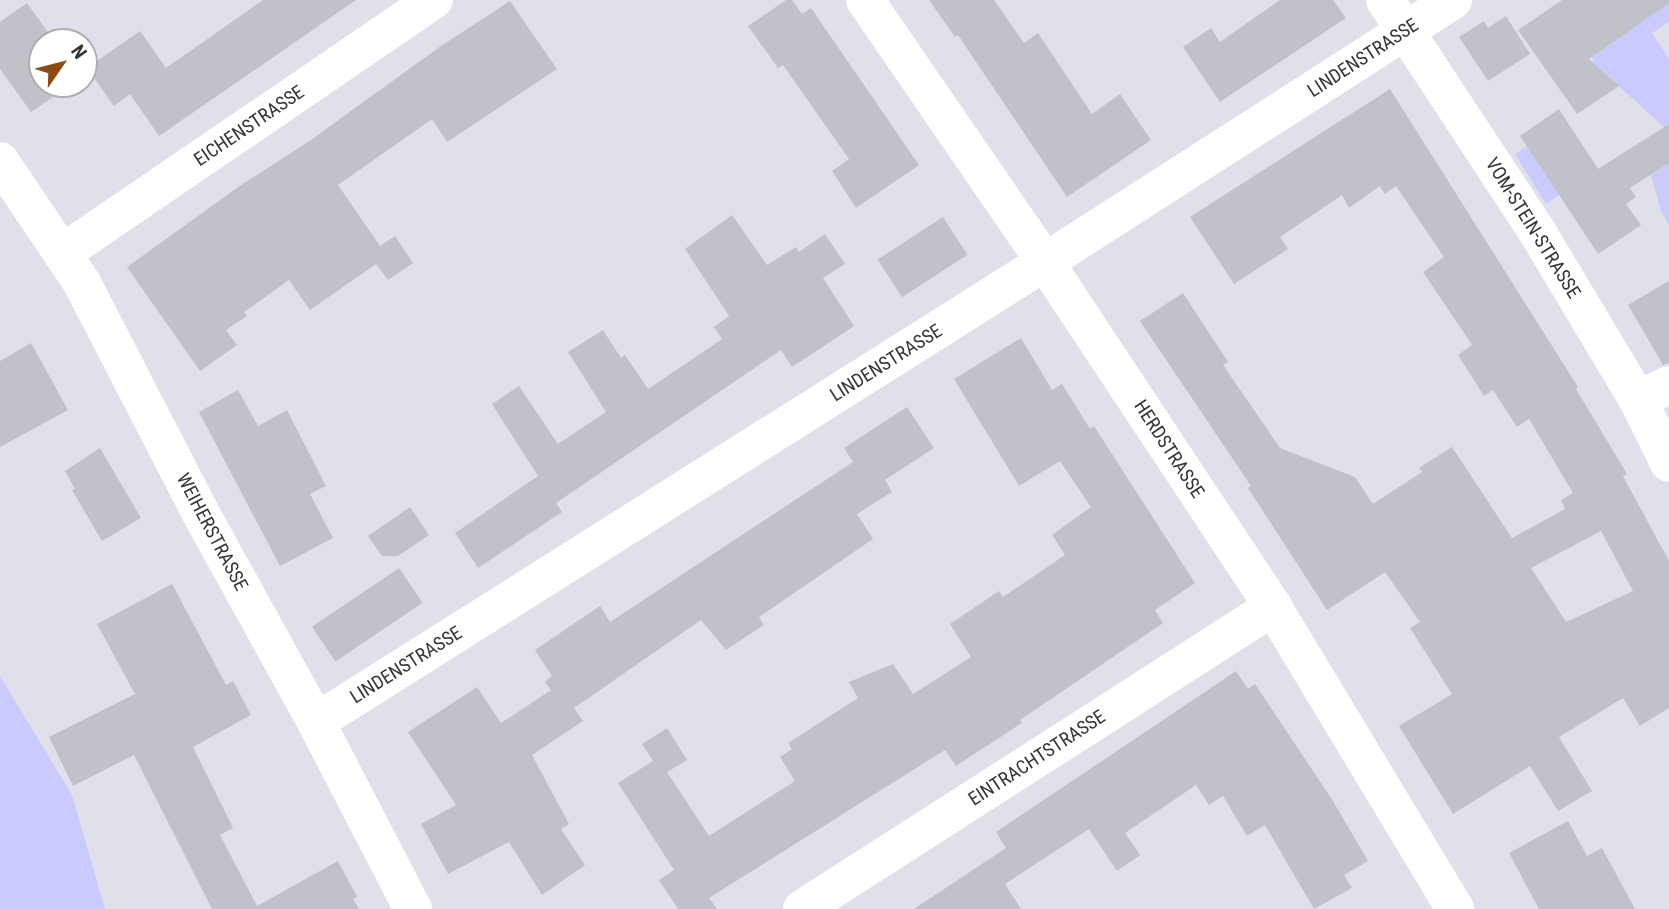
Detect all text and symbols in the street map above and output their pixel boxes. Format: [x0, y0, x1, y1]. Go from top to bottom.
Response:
street label: LINDENSTRASSE [1303, 14, 1423, 102]
north arrow [28, 28, 98, 98]
text: N [66, 40, 92, 63]
street label: EICHENSTRASSE [190, 81, 308, 171]
street label: VOM-STEIN-STRASSE [1481, 154, 1585, 302]
street label: LINDENSTRASSE [826, 320, 946, 406]
street label: HERDSTRASSE [1129, 396, 1209, 502]
street label: WEIHERSTRASSE [171, 469, 253, 595]
street label: LINDENSTRASSE [346, 622, 466, 708]
street label: EINTRACHTSTRASSE [964, 705, 1110, 811]

